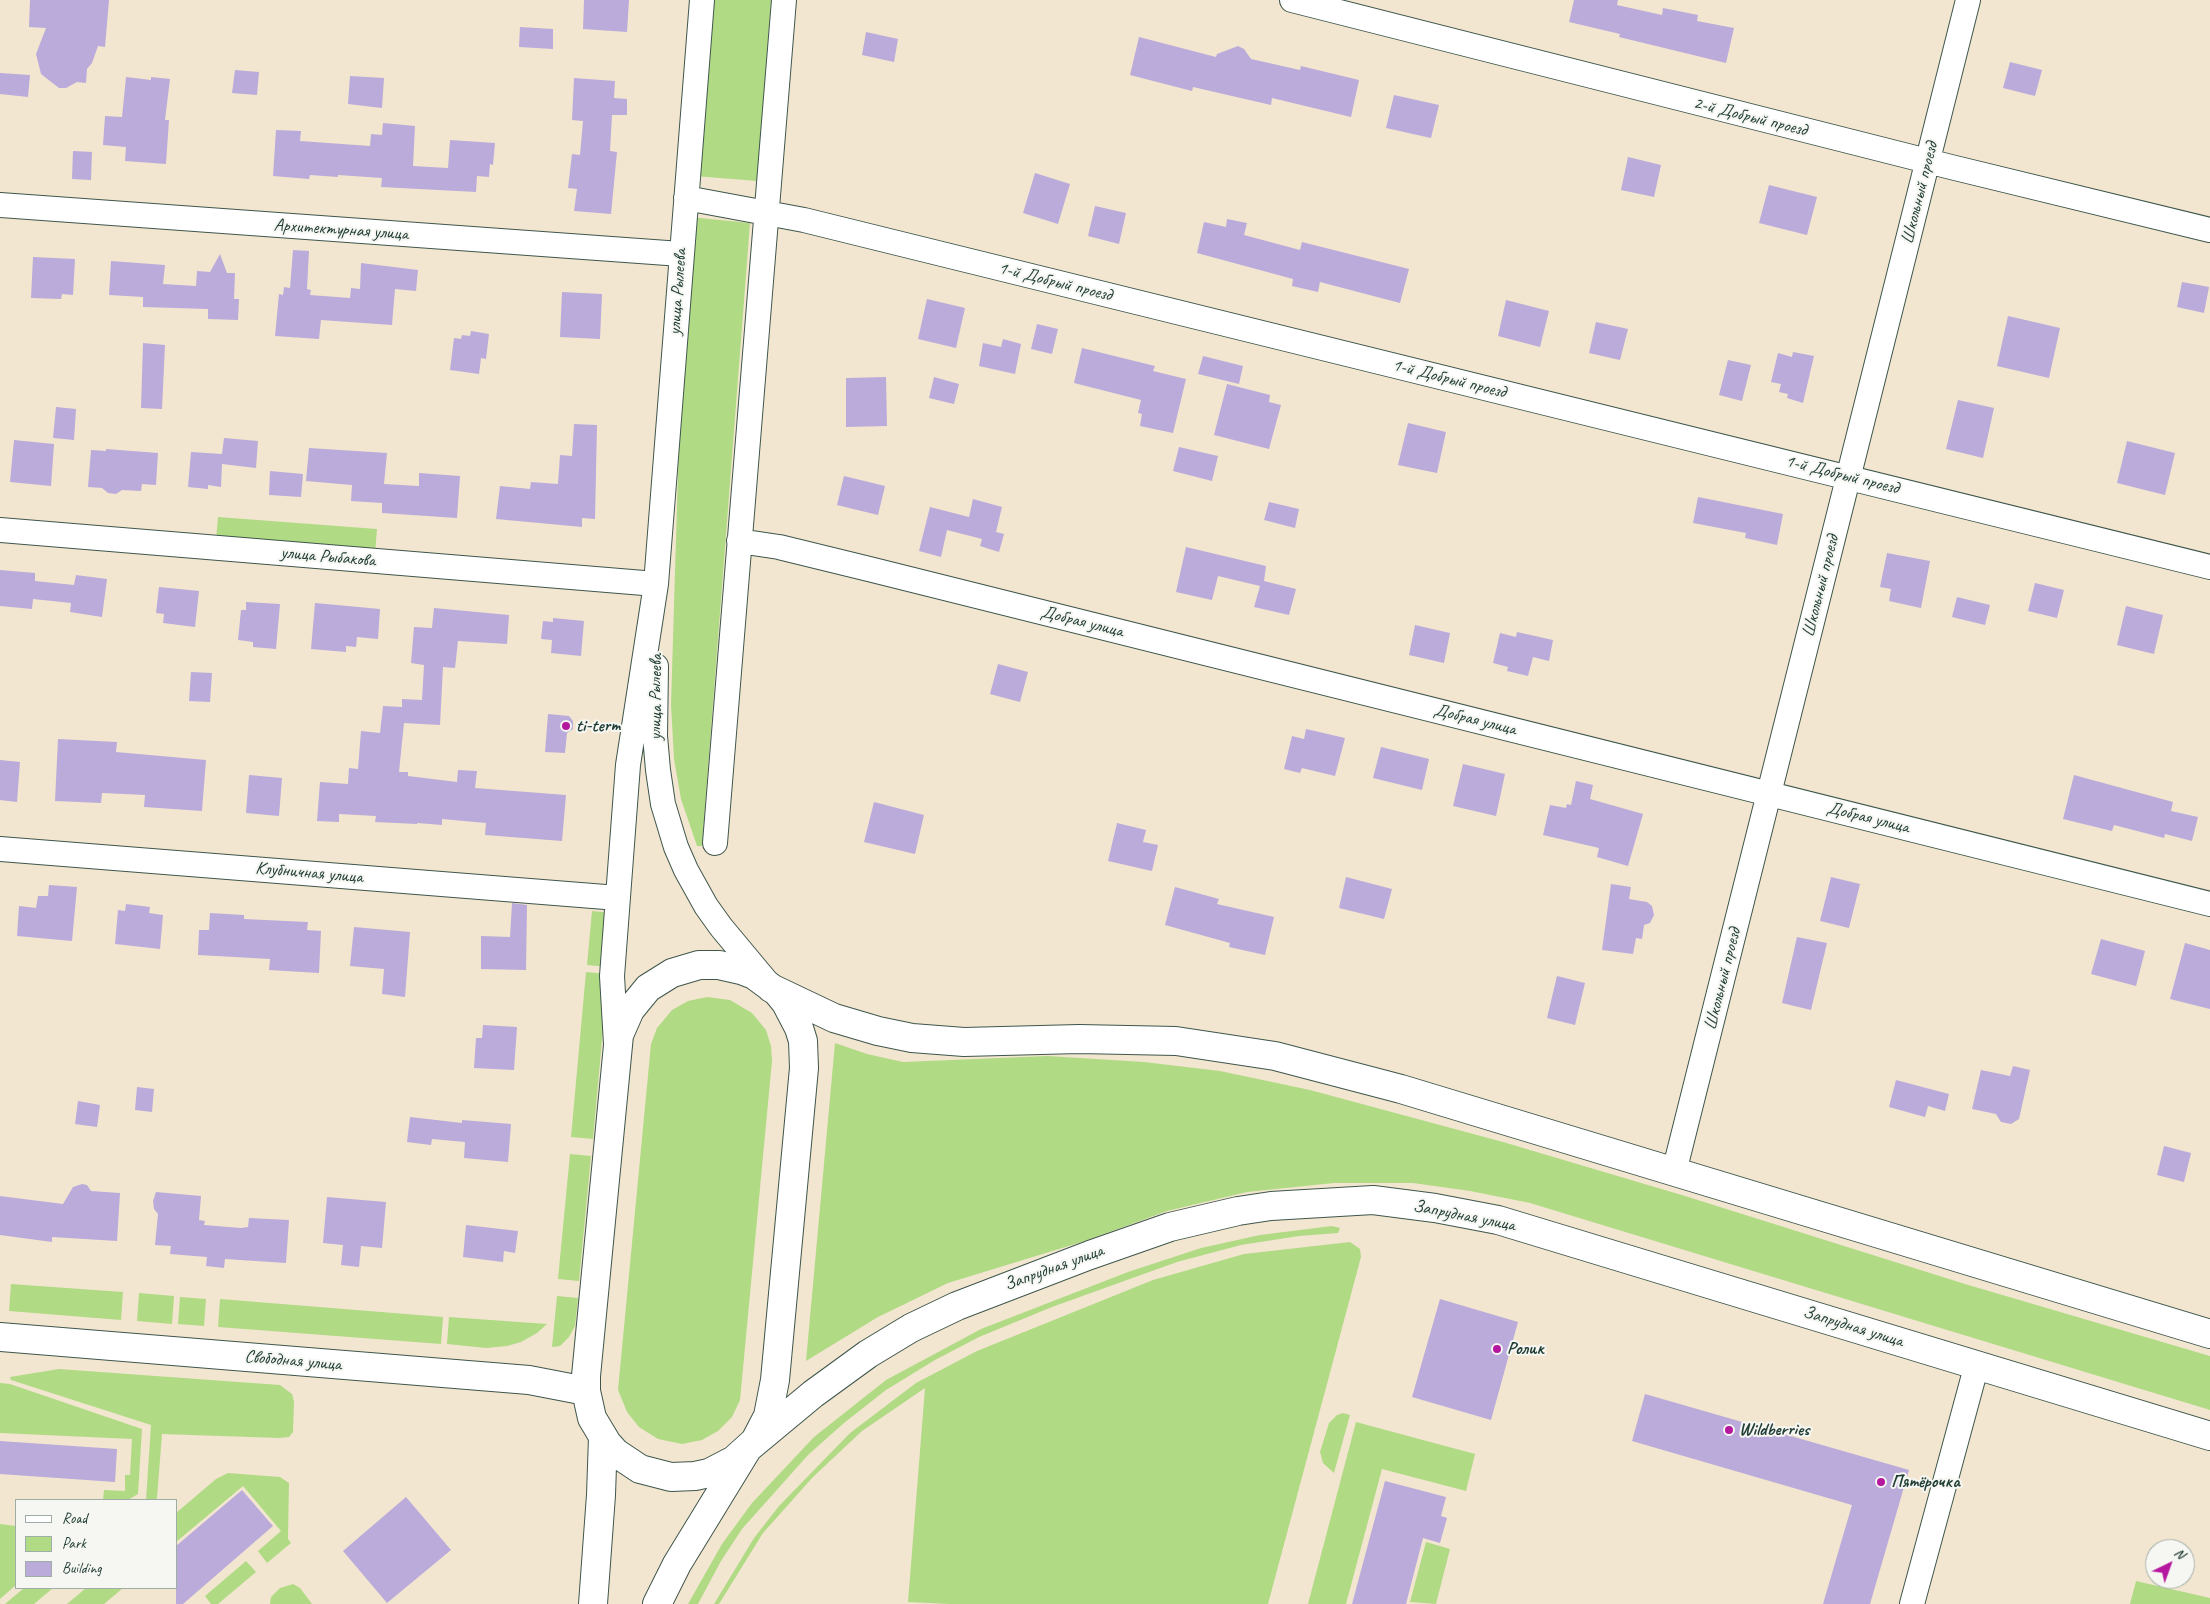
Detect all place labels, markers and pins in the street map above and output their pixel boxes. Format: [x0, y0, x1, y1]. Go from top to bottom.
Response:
place label: ti-term [576, 715, 620, 737]
marker: ti-term [560, 720, 572, 732]
place label: Ролик [1507, 1338, 1544, 1360]
marker: Ролик [1491, 1343, 1503, 1355]
place label: Wildberries [1739, 1419, 1809, 1441]
marker: Wildberries [1723, 1424, 1735, 1436]
place label: Пятёрочка [1891, 1471, 1960, 1493]
marker: Пятёрочка [1875, 1476, 1887, 1488]

